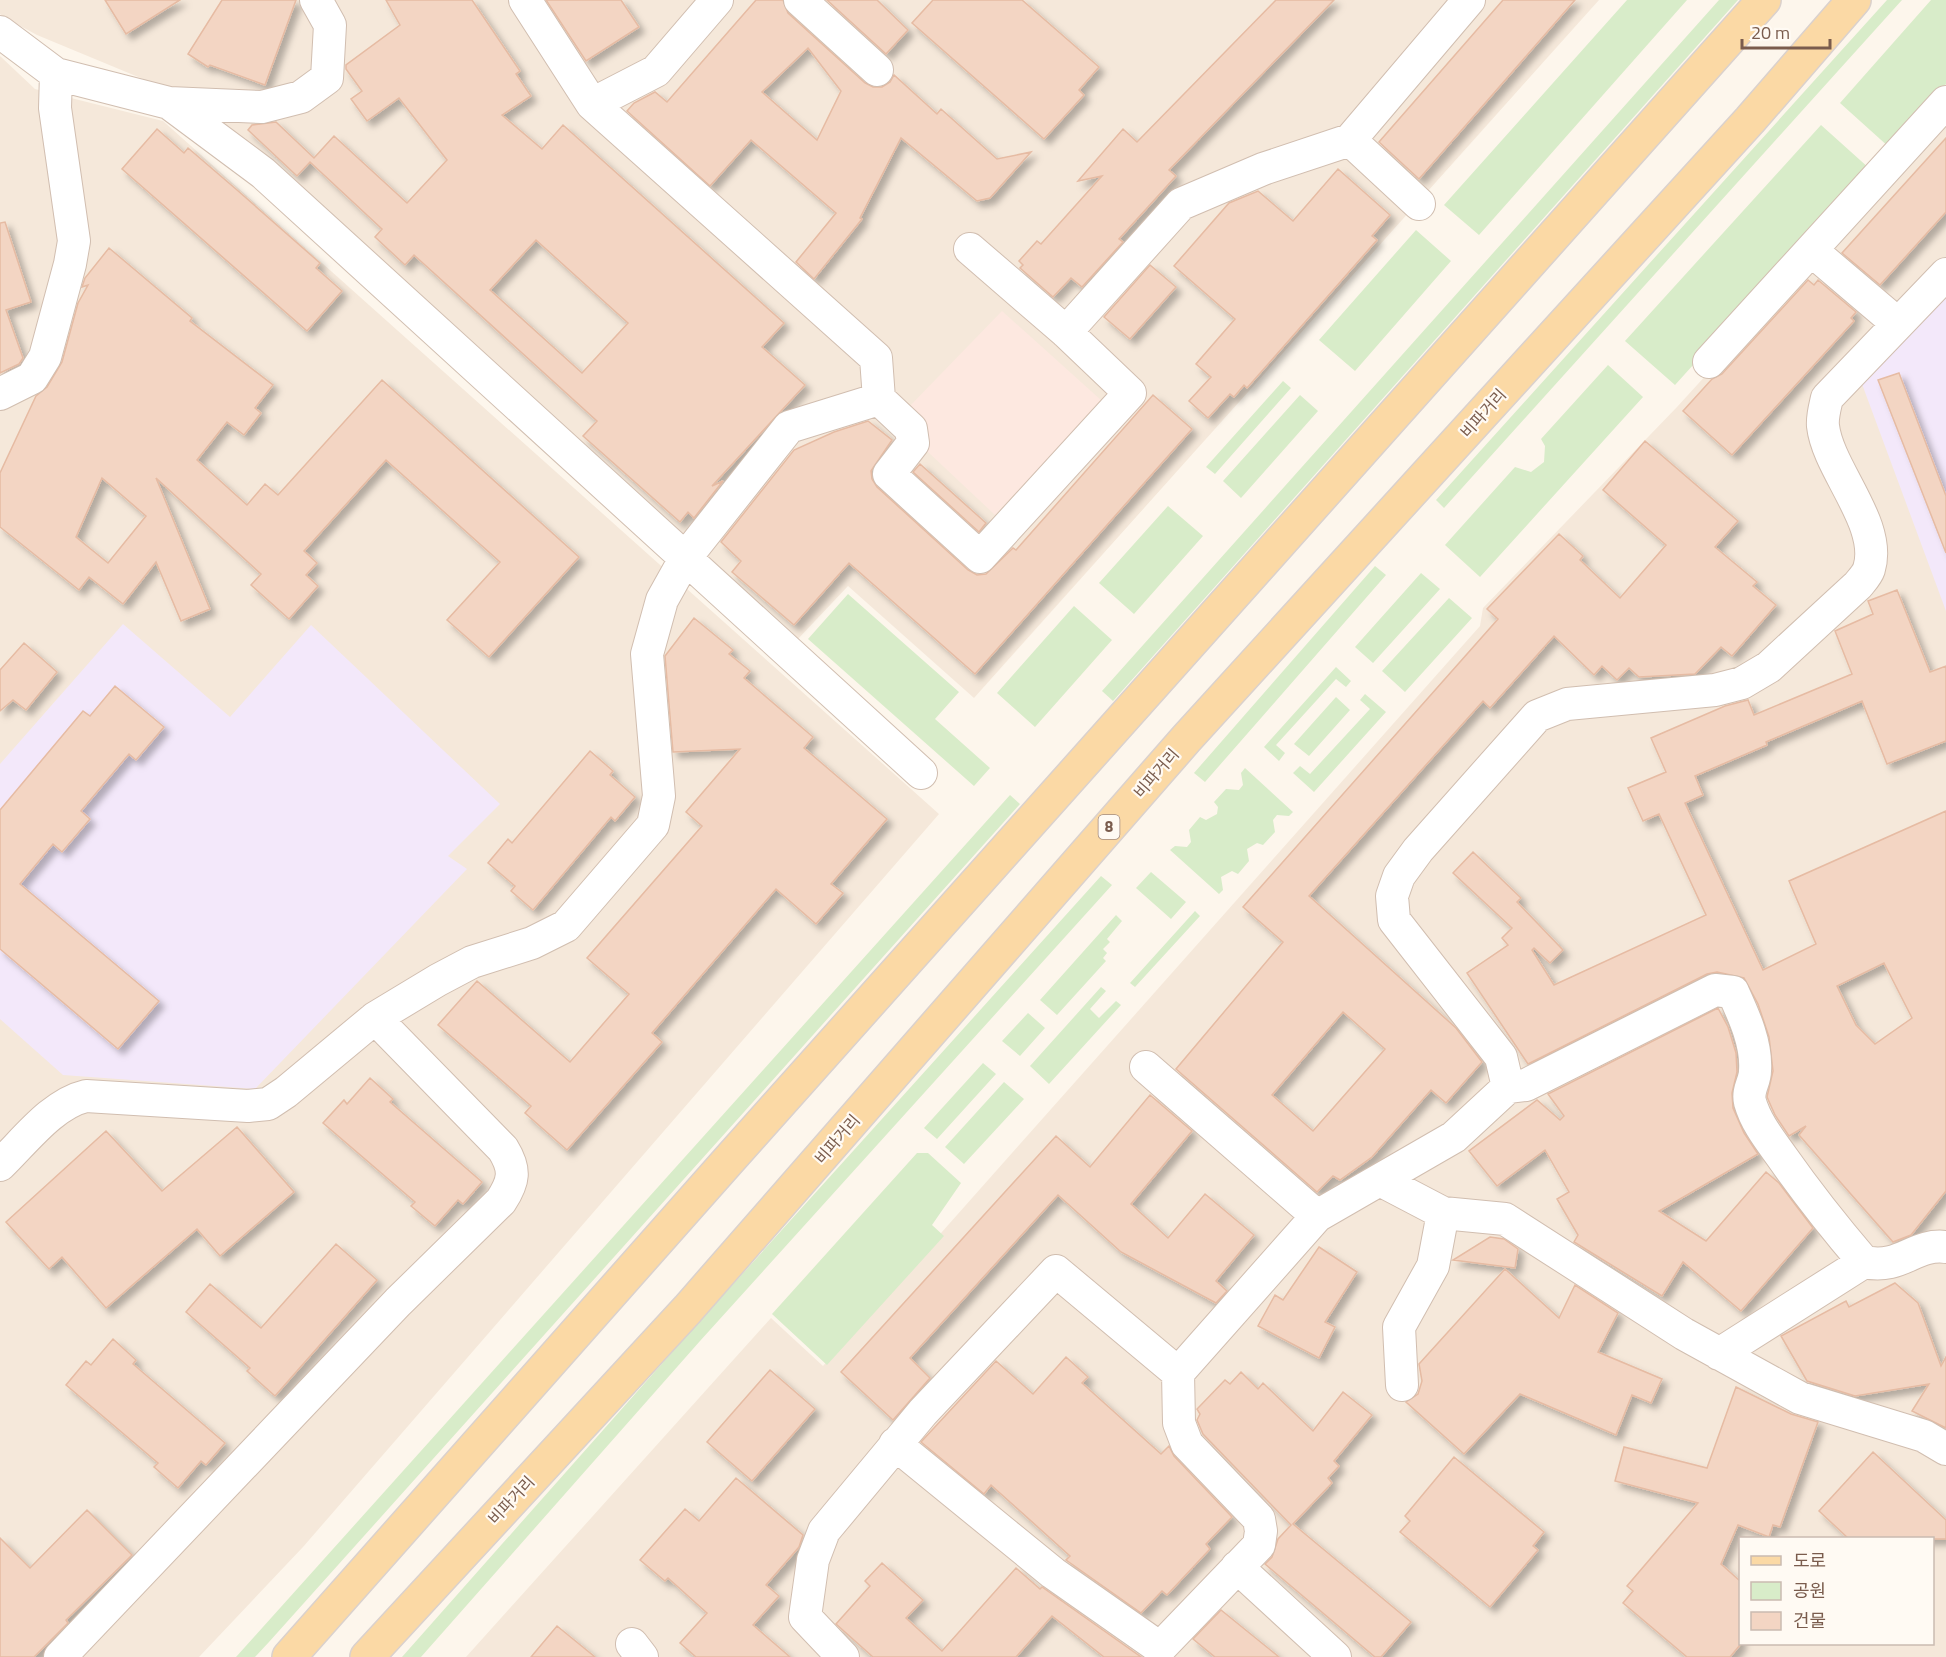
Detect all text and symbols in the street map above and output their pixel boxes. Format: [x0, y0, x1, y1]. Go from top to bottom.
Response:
scale bar [1742, 12, 1830, 50]
text: 20 m [1751, 19, 1790, 46]
street label: 비파거리 [1454, 383, 1512, 443]
street label: 비파거리 [1128, 743, 1184, 803]
road number: 8 [1098, 815, 1120, 839]
street label: 비파거리 [809, 1109, 865, 1169]
street label: 비파거리 [482, 1470, 540, 1530]
legend [1739, 1537, 1934, 1645]
text: 도로 [1793, 1547, 1826, 1574]
text: 공원 [1793, 1577, 1826, 1604]
text: 건물 [1793, 1607, 1826, 1634]

